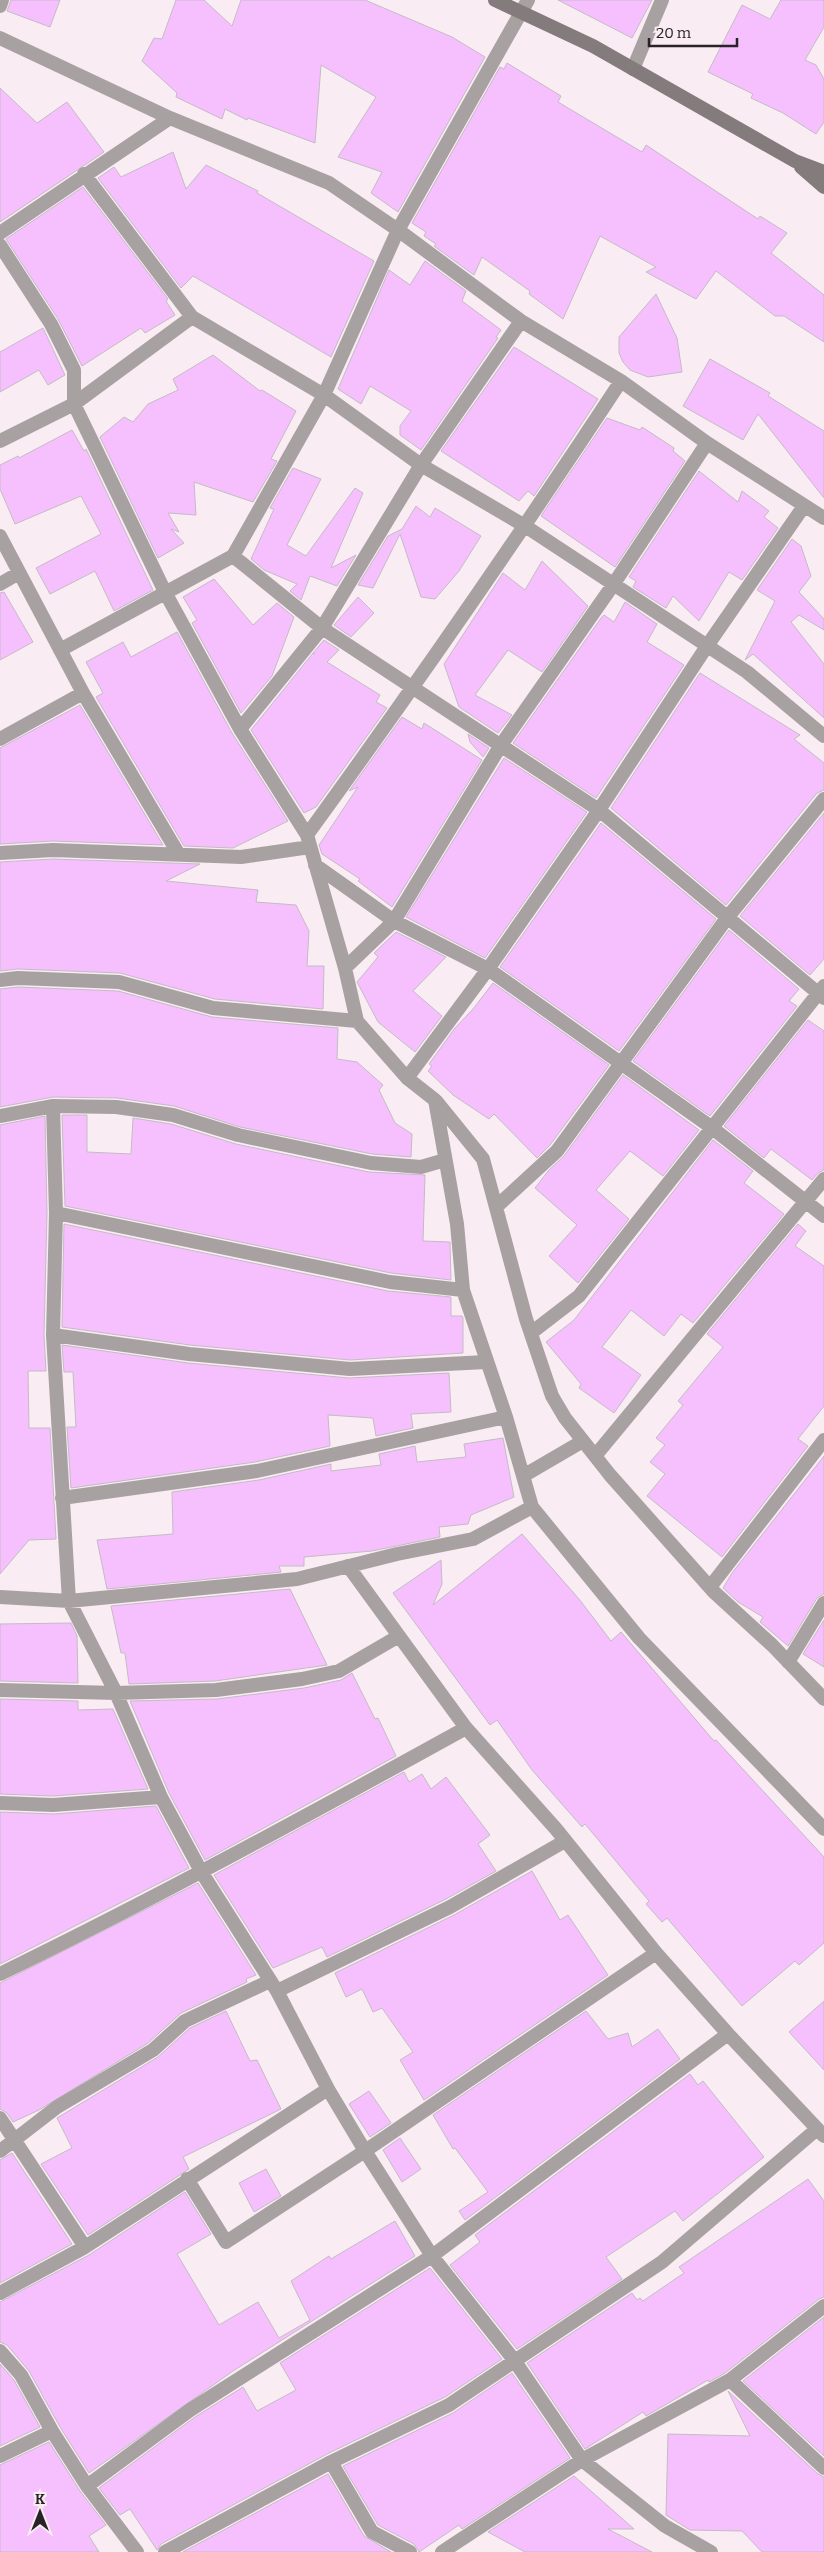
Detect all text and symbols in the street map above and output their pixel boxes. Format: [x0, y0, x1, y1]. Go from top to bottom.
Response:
scale bar [649, 15, 736, 47]
text: 20 m [656, 24, 692, 42]
north arrow [15, 2487, 65, 2537]
text: K [35, 2491, 45, 2508]

